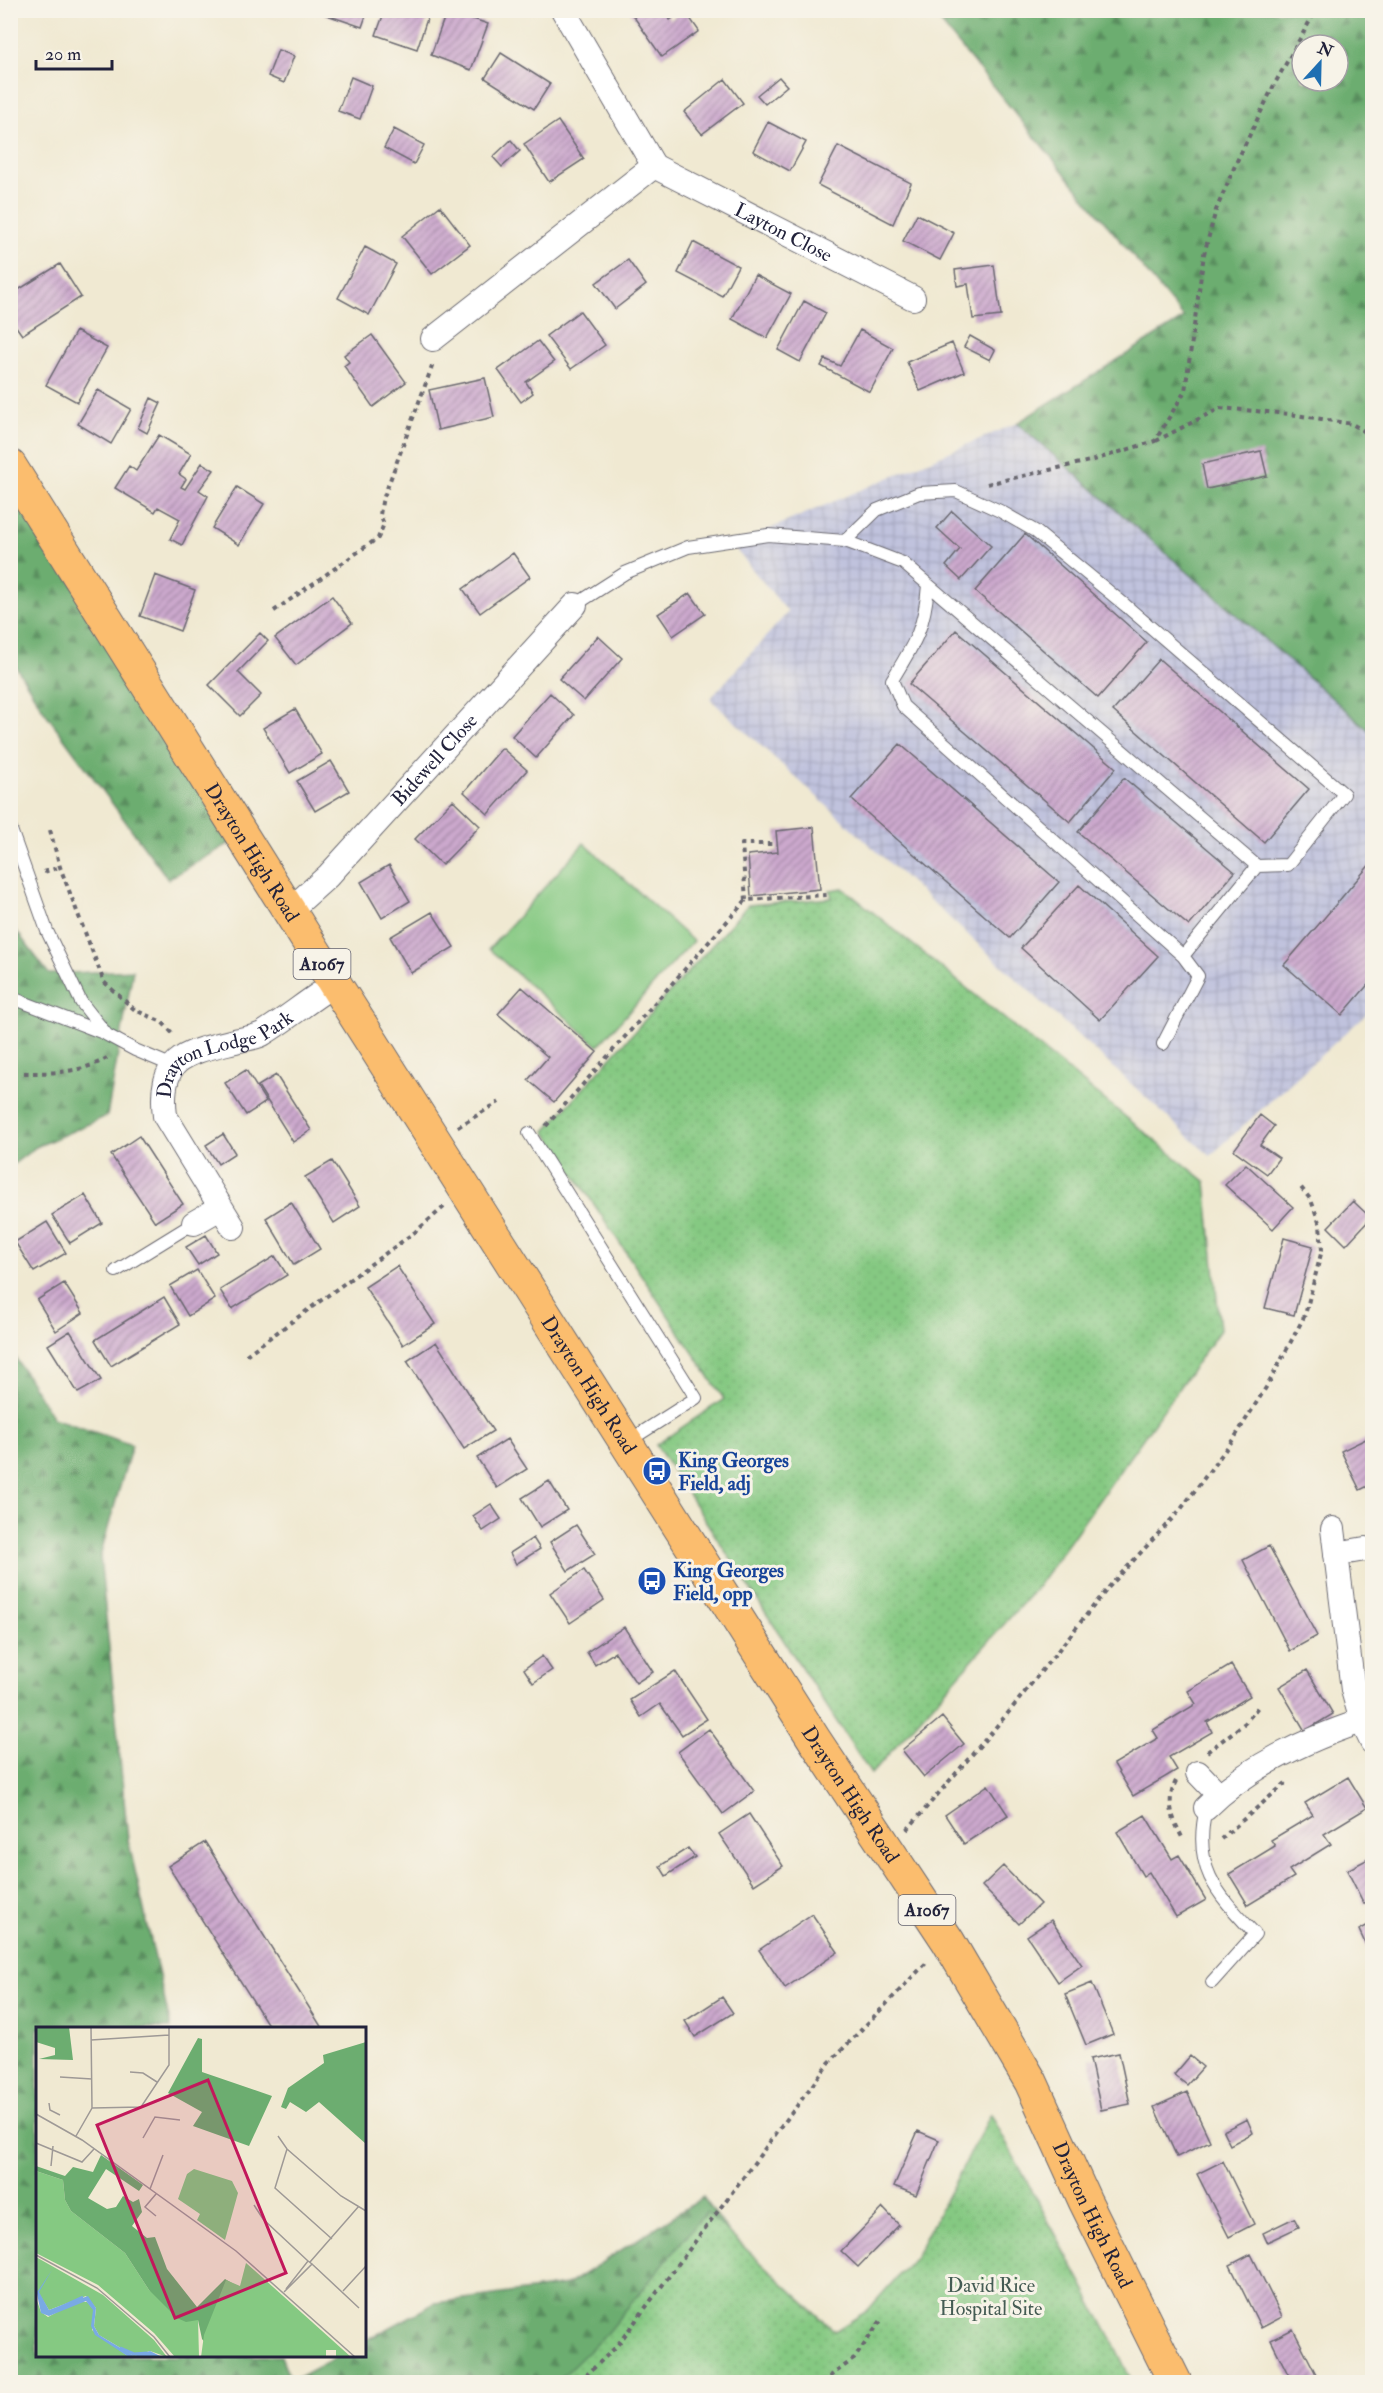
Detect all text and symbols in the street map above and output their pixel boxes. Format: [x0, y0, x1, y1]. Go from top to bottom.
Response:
scale bar [36, 33, 112, 71]
north arrow [1290, 33, 1350, 93]
text: N [1314, 38, 1336, 62]
text: 20 m [45, 43, 81, 66]
street label: Layton Close [730, 197, 836, 268]
street label: Bidewell Close [386, 709, 483, 811]
street label: Drayton High Road [199, 778, 305, 927]
road number: A1067 [294, 949, 350, 979]
street label: Drayton Lodge Park [152, 1005, 298, 1099]
street label: Drayton High Road [536, 1311, 642, 1459]
place label: King Georges Field, adj [678, 1448, 789, 1496]
bus stop icon: King Georges Field, adj [641, 1455, 673, 1487]
place label: King Georges Field, opp [673, 1558, 784, 1607]
bus stop icon: King Georges Field, opp [636, 1565, 668, 1597]
street label: Drayton High Road [796, 1721, 905, 1868]
road number: A1067 [898, 1895, 956, 1925]
inset map [36, 2027, 366, 2357]
street label: Drayton High Road [1047, 2138, 1138, 2292]
park label: David Rice Hospital Site [940, 2273, 1042, 2322]

